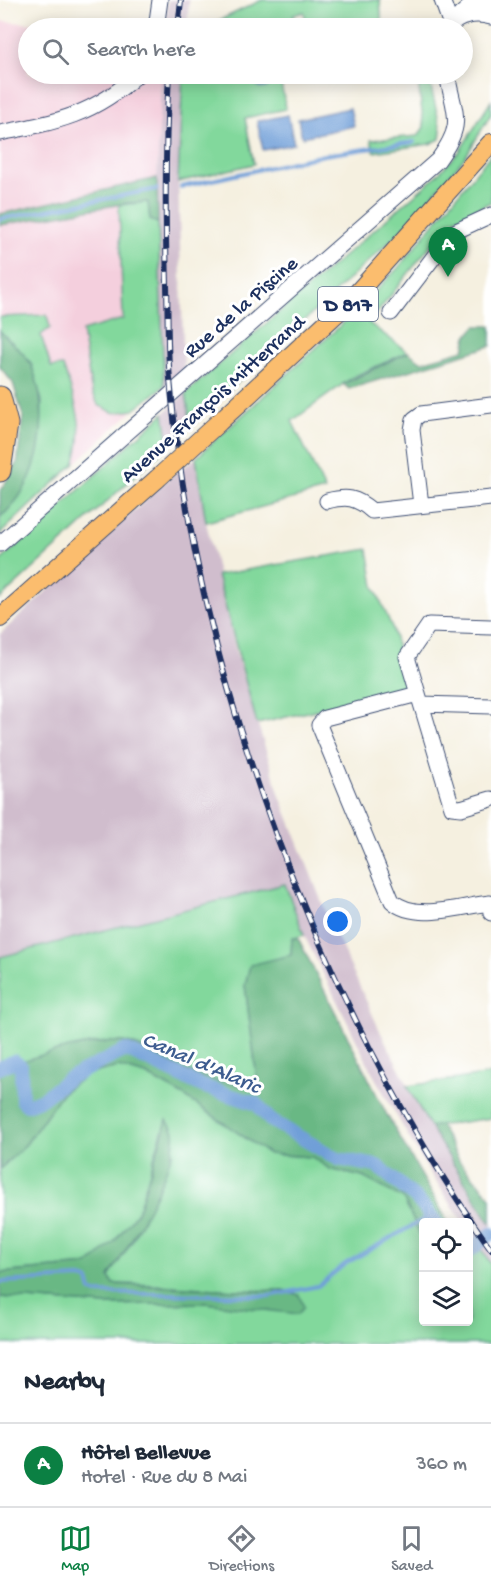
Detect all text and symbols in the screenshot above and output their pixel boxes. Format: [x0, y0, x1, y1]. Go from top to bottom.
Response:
search box [18, 18, 473, 84]
icon: search [39, 35, 72, 68]
text: Search here [87, 38, 195, 64]
pin: A [428, 228, 468, 277]
street label: Rue de la Piscine [180, 252, 305, 365]
road number: D 817 [318, 287, 378, 321]
street label: Avenue François Mitterrand [117, 310, 313, 490]
your location [323, 907, 352, 936]
water label: Canal d'Alaric [138, 1028, 266, 1102]
map controls [419, 1218, 473, 1326]
button: locate [419, 1218, 473, 1272]
button: layers [419, 1272, 473, 1326]
text: Nearby [24, 1368, 105, 1399]
text: Hôtel Bellevue [81, 1441, 210, 1467]
text: A [38, 1454, 49, 1477]
text: 360 m [416, 1454, 467, 1477]
text: Hotel · Rue du 8 Mai [81, 1467, 247, 1490]
tab: Map [59, 1522, 92, 1577]
tab: Directions [209, 1522, 274, 1577]
tab: Saved [391, 1522, 432, 1577]

